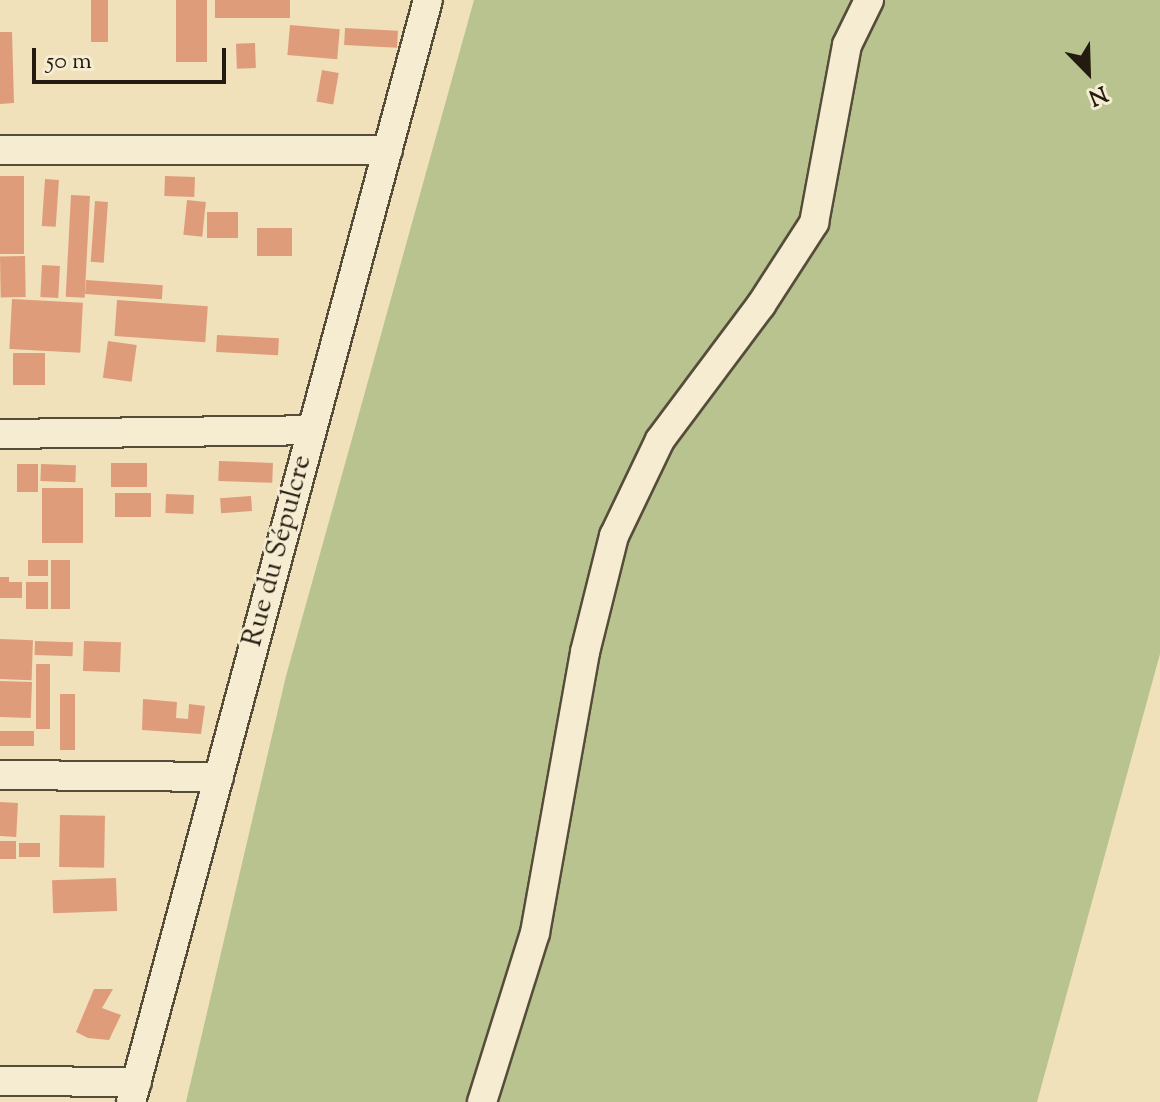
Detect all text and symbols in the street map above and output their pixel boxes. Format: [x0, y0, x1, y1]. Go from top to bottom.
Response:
scale bar [36, 32, 230, 82]
north arrow [1048, 32, 1128, 112]
text: 50 m [46, 45, 92, 79]
text: N [1083, 76, 1112, 112]
street label: Rue du Sépulcre [236, 452, 320, 650]

